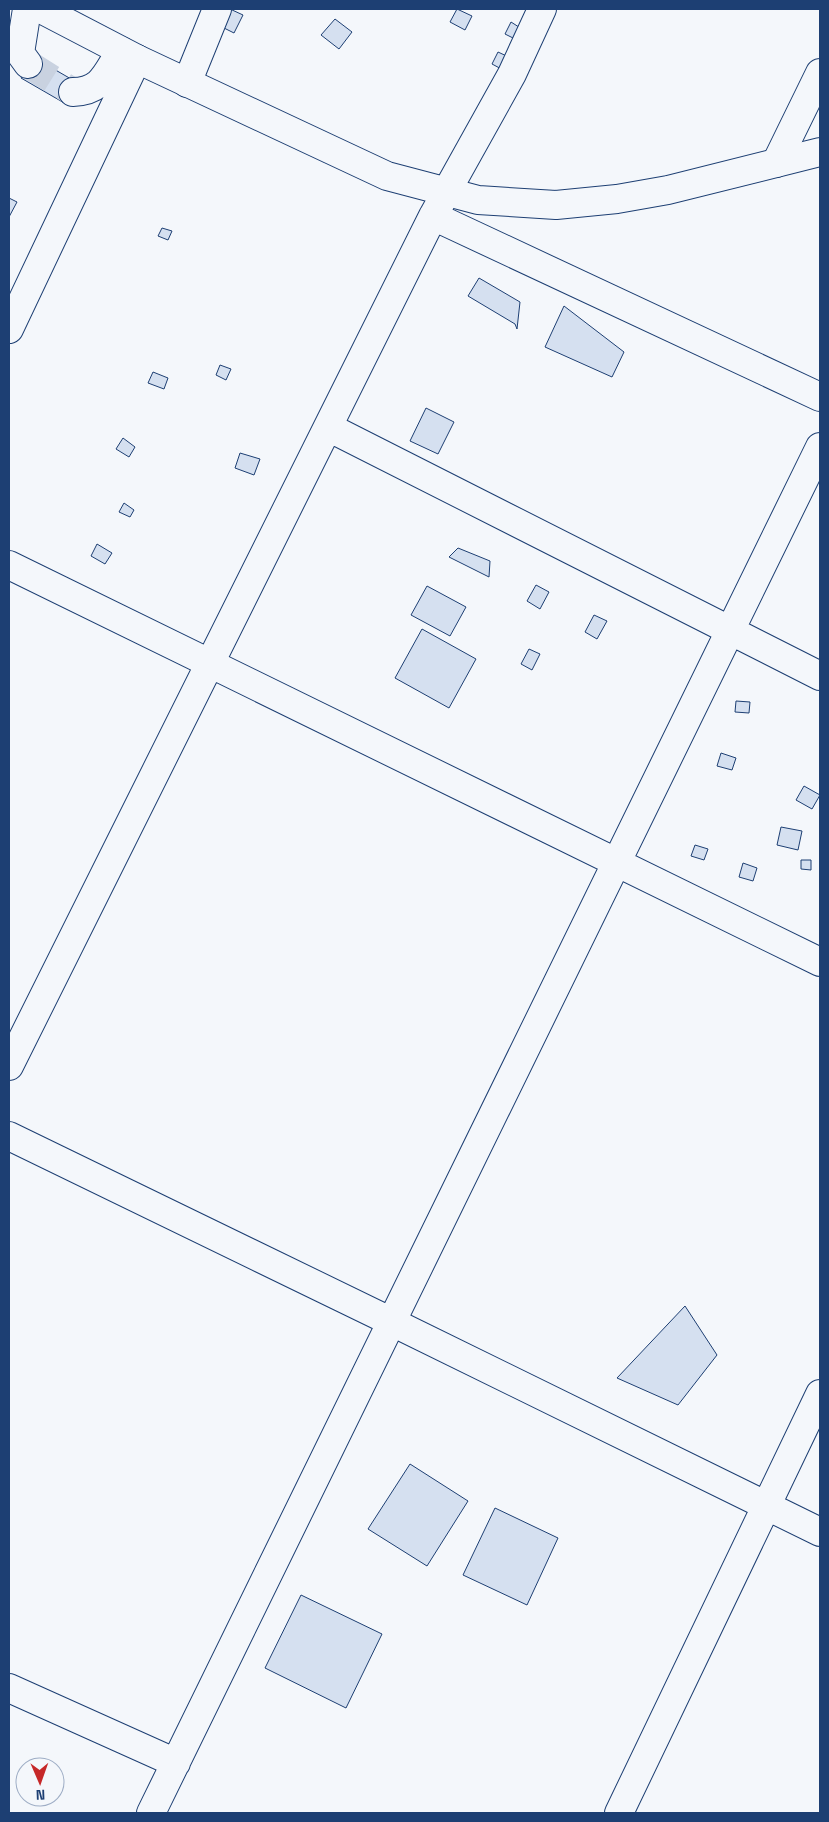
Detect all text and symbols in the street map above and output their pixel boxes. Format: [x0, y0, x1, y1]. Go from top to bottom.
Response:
north arrow [15, 1757, 65, 1807]
text: N [35, 1786, 45, 1804]

